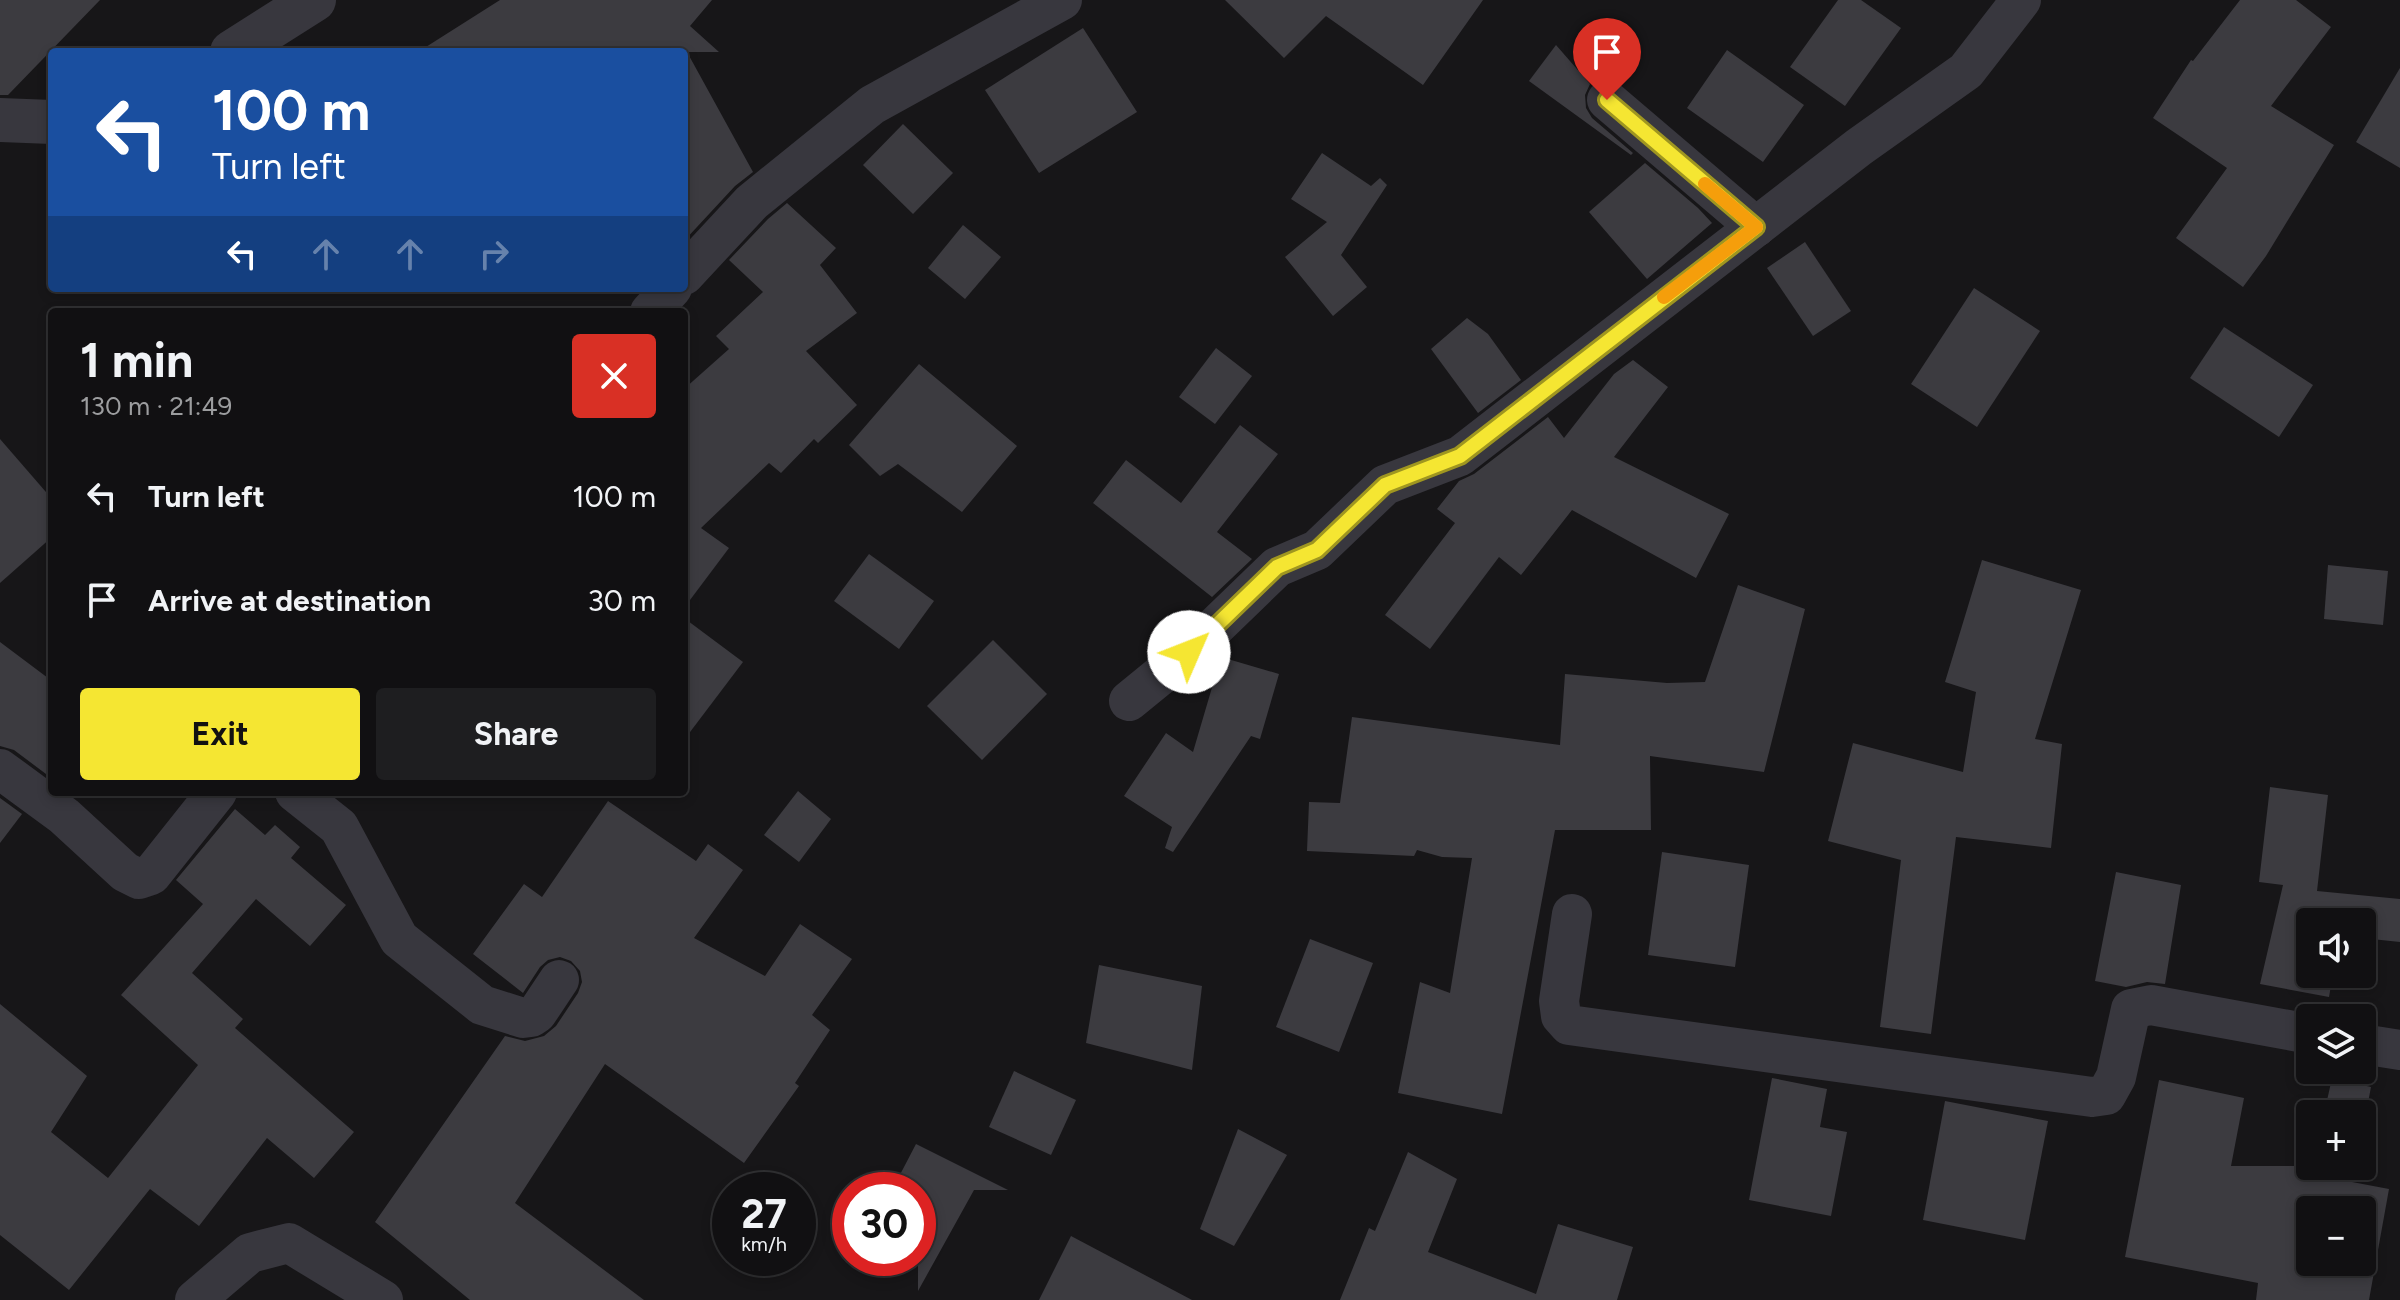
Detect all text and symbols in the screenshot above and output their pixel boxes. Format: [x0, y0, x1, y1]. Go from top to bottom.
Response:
pin [1573, 18, 1641, 100]
icon: arrive [1585, 30, 1629, 74]
text: 100 m [212, 77, 370, 144]
icon: left [80, 80, 184, 184]
text: Turn left [212, 145, 346, 188]
icon: left [220, 232, 264, 276]
icon: ahead [304, 232, 348, 276]
icon: ahead [388, 232, 432, 276]
icon: right [472, 232, 516, 276]
text: 1 min [80, 331, 193, 389]
button: close [572, 334, 656, 418]
text: 130 m · 21:49 [80, 390, 232, 422]
icon: left [80, 474, 124, 518]
text: Turn left [148, 478, 265, 515]
text: 100 m [572, 478, 656, 515]
icon: arrive [80, 578, 124, 622]
text: Arrive at destination [148, 582, 431, 619]
text: 30 m [588, 582, 656, 619]
position arrow [1147, 610, 1231, 694]
button: Exit [80, 688, 360, 780]
button: Share [376, 688, 656, 780]
map controls [2296, 908, 2376, 1276]
button: sound [2296, 908, 2376, 988]
button: layers [2296, 1004, 2376, 1084]
button: + [2296, 1100, 2376, 1180]
speed limit sign: 30 [832, 1172, 936, 1276]
text: 27 [741, 1190, 787, 1238]
button: − [2296, 1196, 2376, 1276]
text: km/h [741, 1232, 787, 1256]

